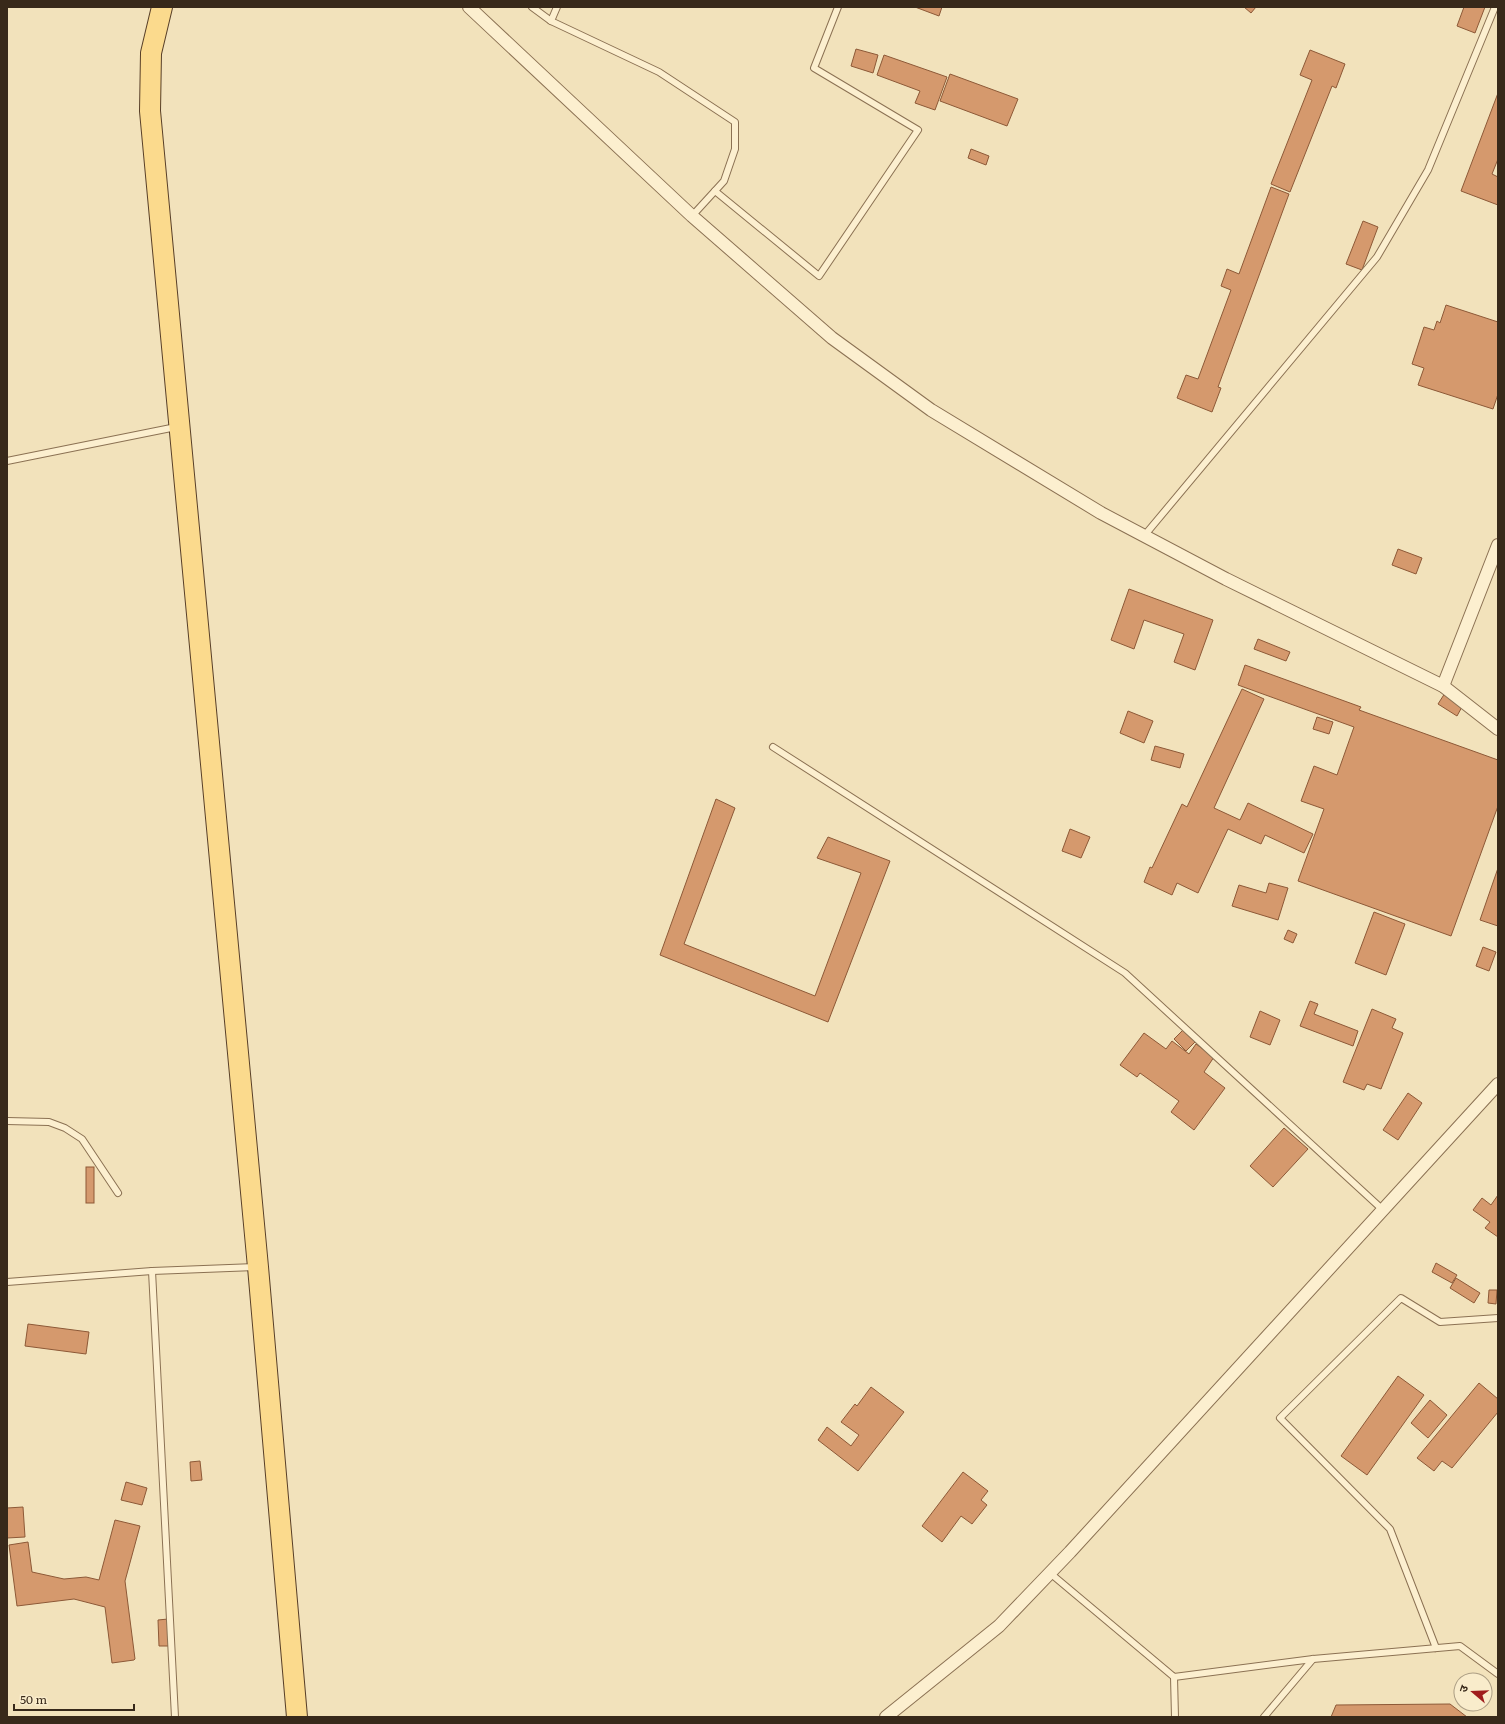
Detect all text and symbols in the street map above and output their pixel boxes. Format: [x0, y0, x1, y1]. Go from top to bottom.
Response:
north arrow [1453, 1672, 1493, 1712]
text: उ [1454, 1682, 1471, 1694]
scale bar [14, 1686, 134, 1712]
text: 50 m [20, 1690, 47, 1708]

